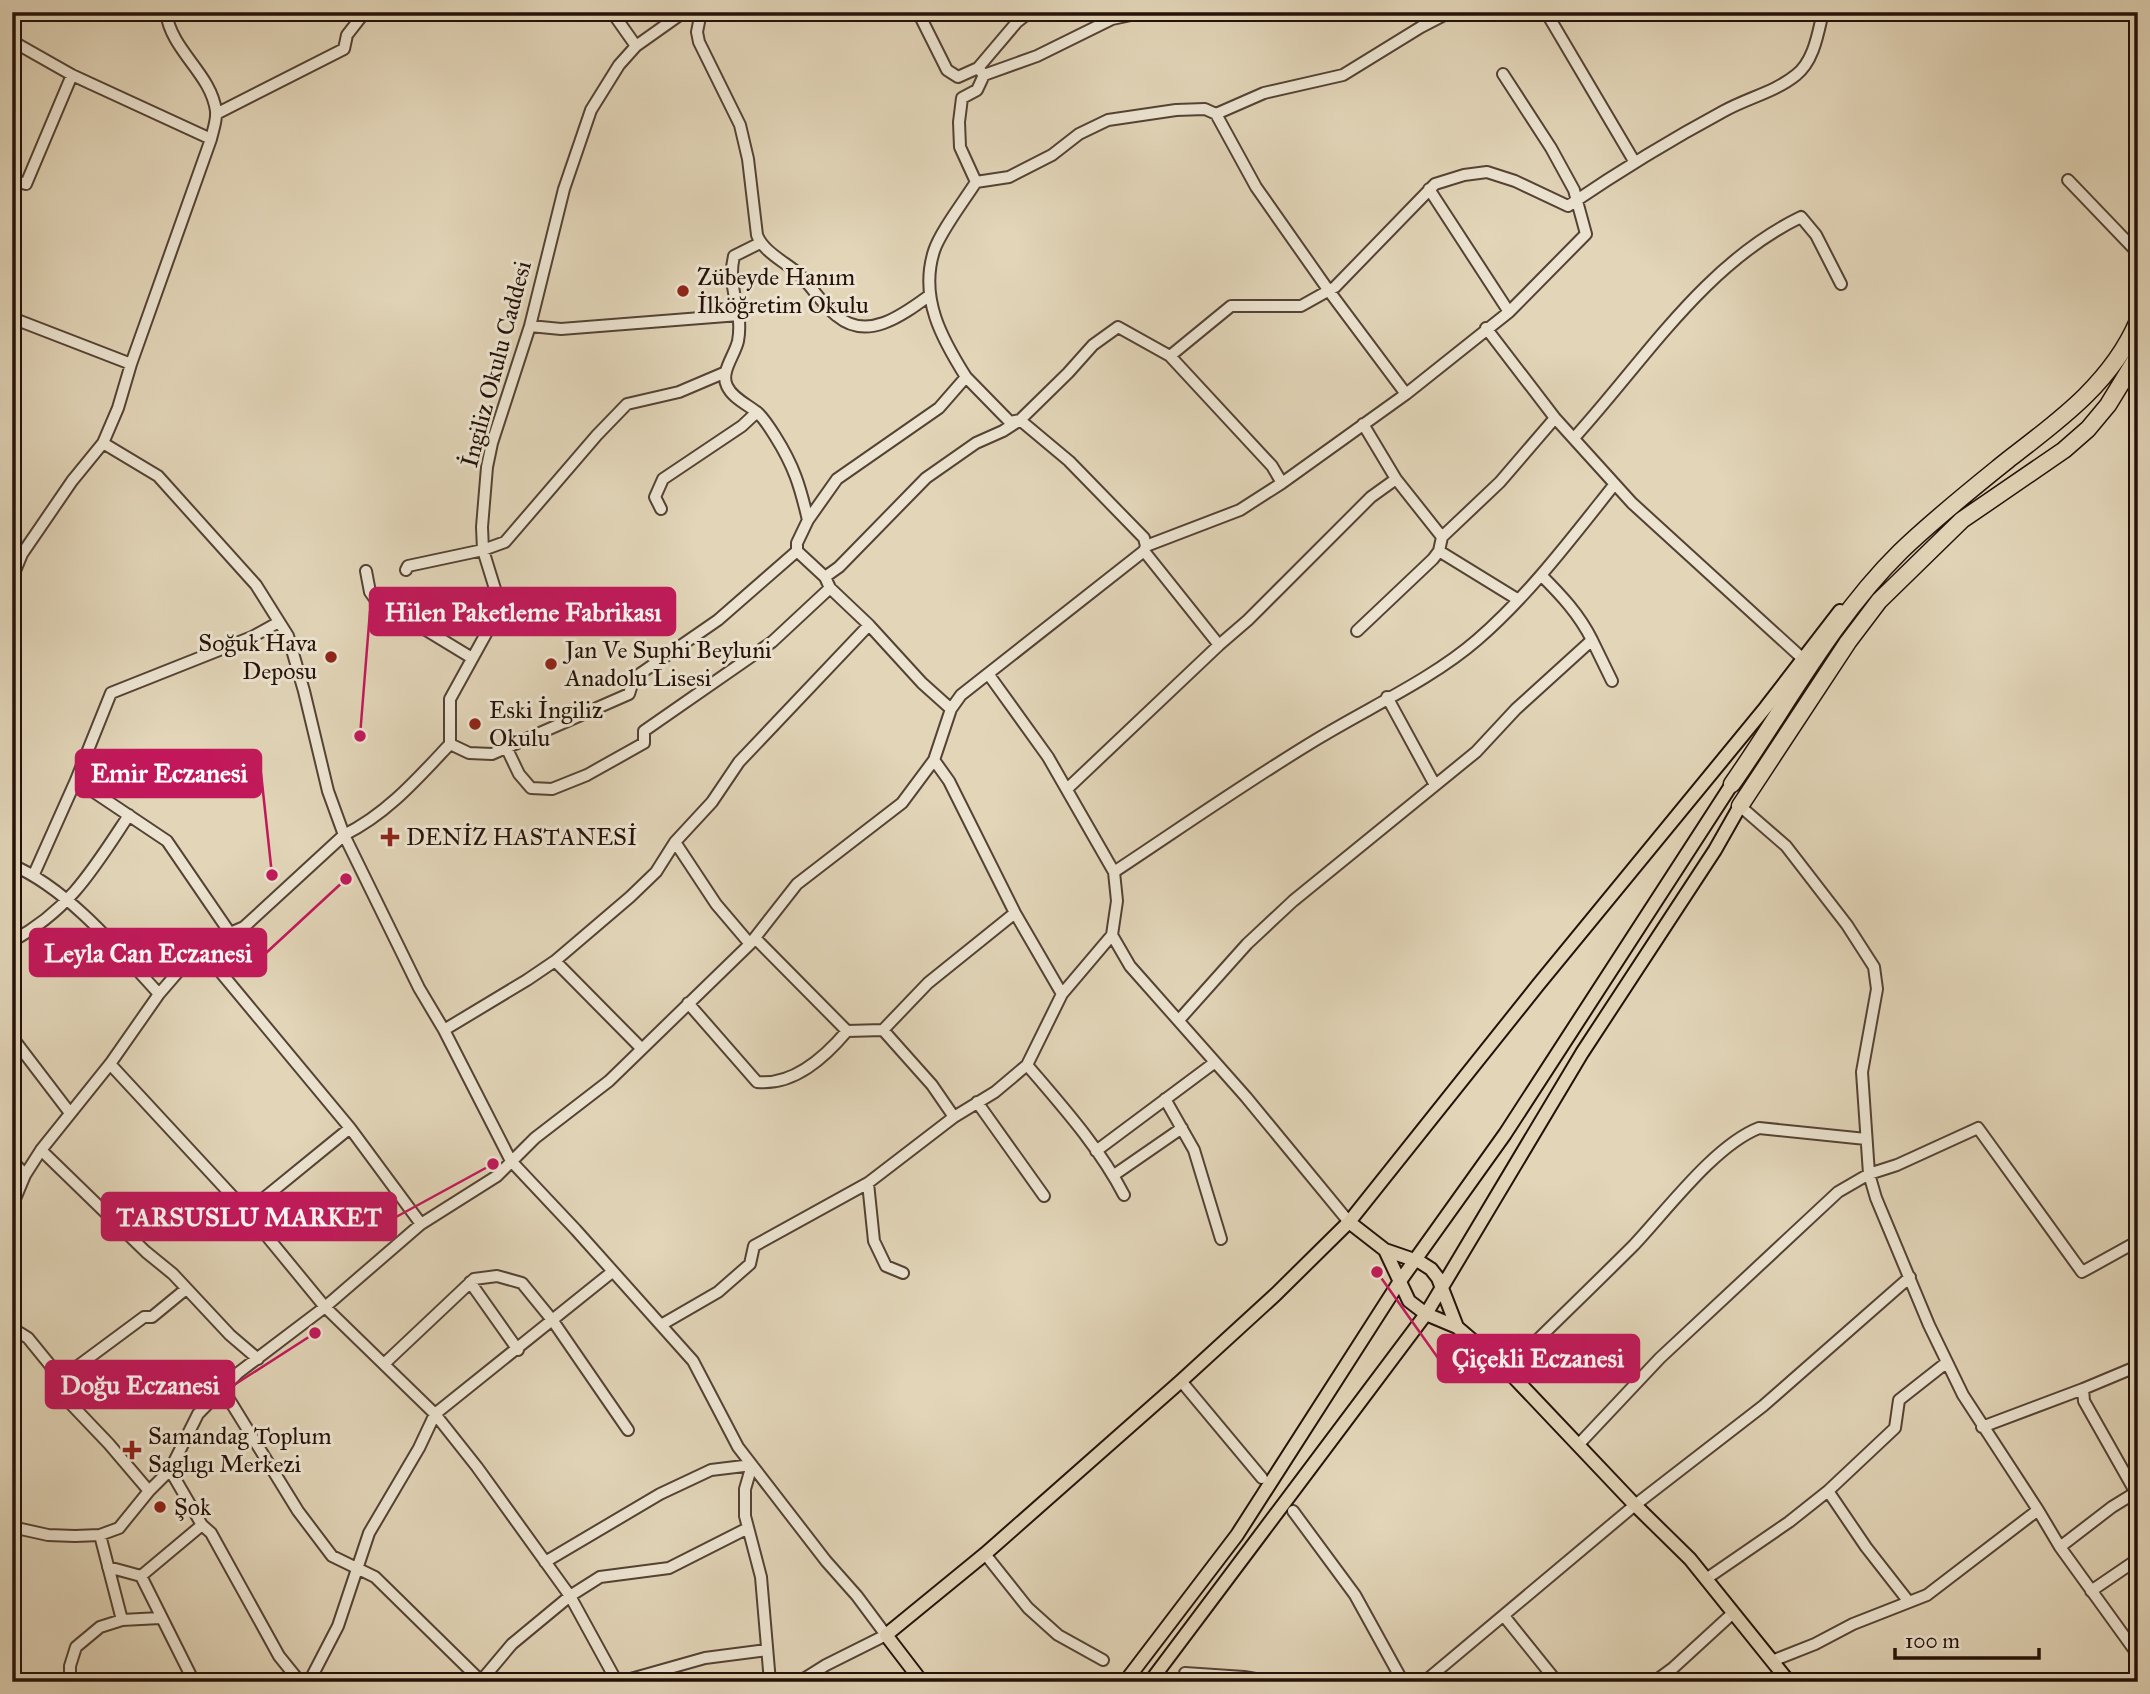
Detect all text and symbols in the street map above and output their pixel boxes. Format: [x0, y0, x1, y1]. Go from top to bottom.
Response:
street label: İngiliz Okulu Caddesi [454, 257, 538, 471]
place label: Zübeyde Hanım İlköğretim Okulu [697, 262, 869, 320]
marker: Zübeyde Hanım İlköğretim Okulu [675, 283, 691, 299]
callout: Hilen Paketleme Fabrikası [370, 588, 675, 635]
text: Hilen Paketleme Fabrikası [385, 596, 662, 628]
place label: Soğuk Hava Deposu [198, 628, 318, 686]
place label: Jan Ve Suphi Beyluni Anadolu Lisesi [562, 635, 772, 693]
marker: Soğuk Hava Deposu [323, 649, 339, 665]
marker: Jan Ve Suphi Beyluni Anadolu Lisesi [543, 656, 559, 672]
place label: Eski İngiliz Okulu [489, 695, 603, 753]
marker: Eski İngiliz Okulu [467, 716, 483, 732]
callout: Emir Eczanesi [76, 750, 261, 797]
text: Emir Eczanesi [90, 757, 248, 789]
place label: DENİZ HASTANESİ [406, 822, 637, 852]
marker: DENİZ HASTANESİ [380, 827, 400, 847]
callout: Leyla Can Eczanesi [30, 929, 266, 976]
text: Leyla Can Eczanesi [44, 937, 253, 969]
callout: TARSUSLU MARKET [102, 1193, 396, 1240]
text: TARSUSLU MARKET [115, 1201, 382, 1233]
callout: Çiçekli Eczanesi [1438, 1335, 1639, 1382]
text: Çiçekli Eczanesi [1452, 1342, 1625, 1374]
callout: Doğu Eczanesi [46, 1361, 234, 1408]
text: Doğu Eczanesi [60, 1369, 221, 1402]
place label: Samandag Toplum Saglıgı Merkezi [148, 1421, 332, 1479]
marker: Samandag Toplum Saglıgı Merkezi [122, 1440, 142, 1460]
place label: Şok [174, 1492, 212, 1522]
marker: Şok [152, 1499, 168, 1515]
scale bar [1895, 1617, 2038, 1661]
text: 100 m [1905, 1628, 1960, 1654]

